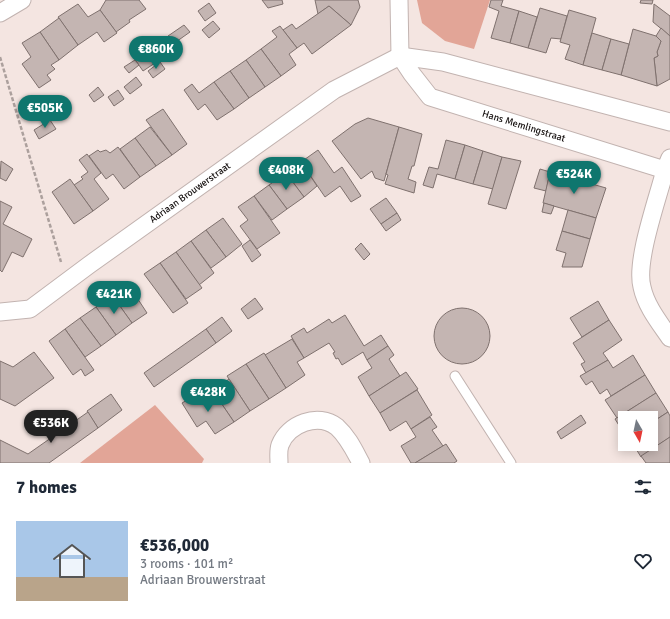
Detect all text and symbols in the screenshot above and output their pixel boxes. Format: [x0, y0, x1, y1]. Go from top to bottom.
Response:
pin: €860K [128, 36, 184, 70]
text: €860K [138, 41, 174, 57]
pin: €505K [17, 95, 73, 129]
text: €505K [27, 100, 63, 116]
street label: Hans Memlingstraat [481, 108, 567, 145]
pin: €408K [258, 157, 314, 191]
street label: Adriaan Brouwerstraat [147, 160, 233, 226]
pin: €524K [546, 161, 602, 195]
text: €408K [268, 162, 304, 178]
text: €524K [556, 166, 592, 182]
pin: €421K [86, 281, 142, 315]
text: €421K [96, 286, 132, 302]
pin: €428K [180, 379, 236, 413]
text: €428K [190, 384, 226, 400]
pin: €536K [23, 410, 79, 444]
north arrow [618, 411, 658, 451]
map controls [618, 411, 658, 451]
text: €536K [33, 415, 69, 431]
icon: filters [632, 476, 654, 498]
text: 7 homes [16, 477, 77, 498]
text: €536,000 [140, 535, 209, 556]
icon: home [48, 537, 96, 585]
icon: heart [632, 550, 654, 572]
text: 3 rooms · 101 m² [140, 556, 233, 572]
text: Adriaan Brouwerstraat [140, 572, 266, 588]

